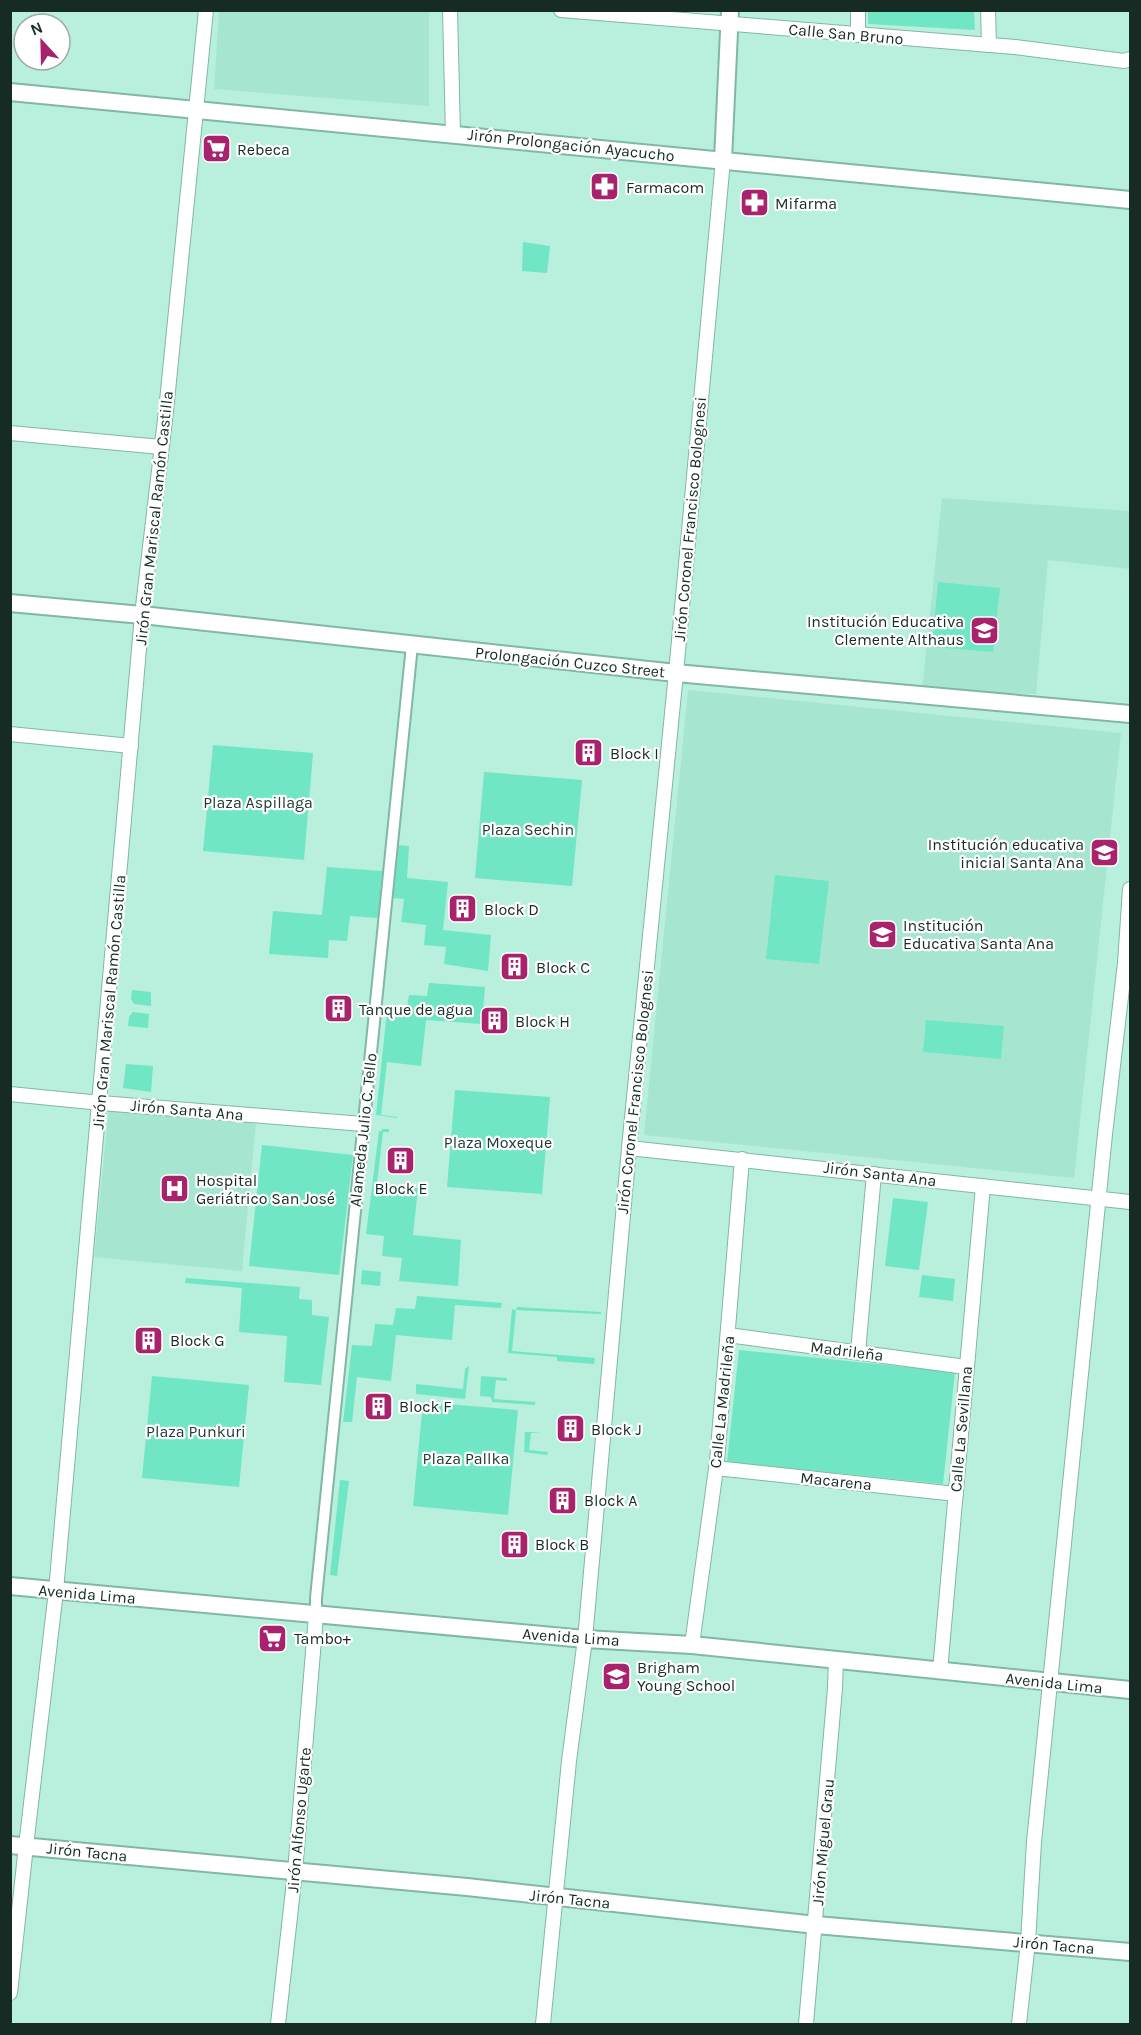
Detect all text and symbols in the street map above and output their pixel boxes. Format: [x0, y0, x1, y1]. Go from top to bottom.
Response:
north arrow [12, 12, 72, 72]
text: N [28, 18, 45, 40]
street label: Calle San Bruno [788, 20, 904, 48]
street label: Jirón Prolongación Ayacucho [467, 125, 675, 165]
supermarket icon: Rebeca [200, 133, 232, 165]
place label: Rebeca [237, 140, 290, 159]
pharmacy icon: Farmacom [589, 171, 621, 203]
place label: Farmacom [626, 178, 704, 197]
pharmacy icon: Mifarma [738, 187, 770, 219]
place label: Mifarma [775, 194, 837, 213]
street label: Jirón Gran Mariscal Ramón Castilla [131, 390, 177, 646]
street label: Jirón Coronel Francisco Bolognesi [670, 396, 710, 642]
place label: Institución Educativa Clemente Althaus [807, 612, 964, 649]
school or university icon: Institución Educativa Clemente Althaus [969, 614, 1001, 646]
street label: Prolongación Cuzco Street [474, 643, 666, 681]
building icon: Block I [573, 737, 605, 769]
place label: Block I [610, 744, 659, 763]
park label: Plaza Aspillaga [203, 793, 313, 812]
park label: Plaza Sechin [482, 820, 574, 839]
place label: Institución educativa inicial Santa Ana [928, 835, 1084, 872]
school or university icon: Institución educativa inicial Santa Ana [1089, 837, 1121, 869]
street label: Jirón Gran Mariscal Ramón Castilla [88, 874, 130, 1130]
building icon: Block D [447, 893, 479, 925]
place label: Block D [484, 900, 539, 919]
place label: Institución Educativa Santa Ana [903, 916, 1054, 953]
school or university icon: Institución Educativa Santa Ana [866, 918, 898, 950]
building icon: Block C [499, 951, 531, 983]
place label: Block C [536, 958, 590, 977]
street label: Jirón Coronel Francisco Bolognesi [613, 969, 657, 1215]
building icon: Tanque de agua [322, 993, 354, 1025]
place label: Tanque de agua [359, 1000, 473, 1019]
building icon: Block H [478, 1005, 510, 1037]
place label: Block H [515, 1012, 570, 1031]
street label: Alameda Julio C. Tello [345, 1052, 381, 1208]
street label: Jirón Santa Ana [130, 1096, 244, 1124]
park label: Plaza Moxeque [444, 1133, 552, 1152]
building icon: Block E [385, 1144, 417, 1176]
street label: Jirón Santa Ana [822, 1158, 938, 1190]
place label: Hospital Geriátrico San José [196, 1171, 335, 1208]
hospital icon: Hospital Geriátrico San José [159, 1173, 191, 1205]
place label: Block E [374, 1179, 428, 1198]
building icon: Block G [133, 1324, 165, 1356]
place label: Block G [170, 1331, 225, 1350]
street label: Calle La Madrileña [706, 1335, 738, 1469]
street label: Madrileña [809, 1337, 885, 1365]
street label: Calle La Sevillana [946, 1365, 976, 1493]
building icon: Block F [362, 1390, 394, 1422]
place label: Block F [399, 1397, 452, 1416]
building icon: Block J [554, 1413, 586, 1445]
place label: Block J [591, 1420, 642, 1439]
park label: Plaza Punkuri [146, 1422, 246, 1441]
park label: Plaza Pallka [423, 1449, 509, 1468]
street label: Macarena [799, 1468, 873, 1494]
building icon: Block A [547, 1484, 579, 1516]
place label: Block A [584, 1491, 637, 1510]
building icon: Block B [498, 1528, 530, 1560]
place label: Block B [535, 1535, 589, 1554]
street label: Avenida Lima [38, 1580, 136, 1608]
supermarket icon: Tambo+ [257, 1622, 289, 1654]
street label: Avenida Lima [522, 1624, 620, 1650]
place label: Tambo+ [294, 1629, 352, 1648]
place label: Brigham Young School [637, 1658, 735, 1695]
school or university icon: Brigham Young School [600, 1660, 632, 1692]
street label: Avenida Lima [1004, 1668, 1104, 1698]
street label: Jirón Alfonso Ugarte [283, 1746, 315, 1894]
street label: Jirón Miguel Grau [808, 1778, 838, 1906]
street label: Jirón Tacna [46, 1838, 128, 1866]
street label: Jirón Tacna [529, 1885, 611, 1913]
street label: Jirón Tacna [1013, 1932, 1095, 1958]

